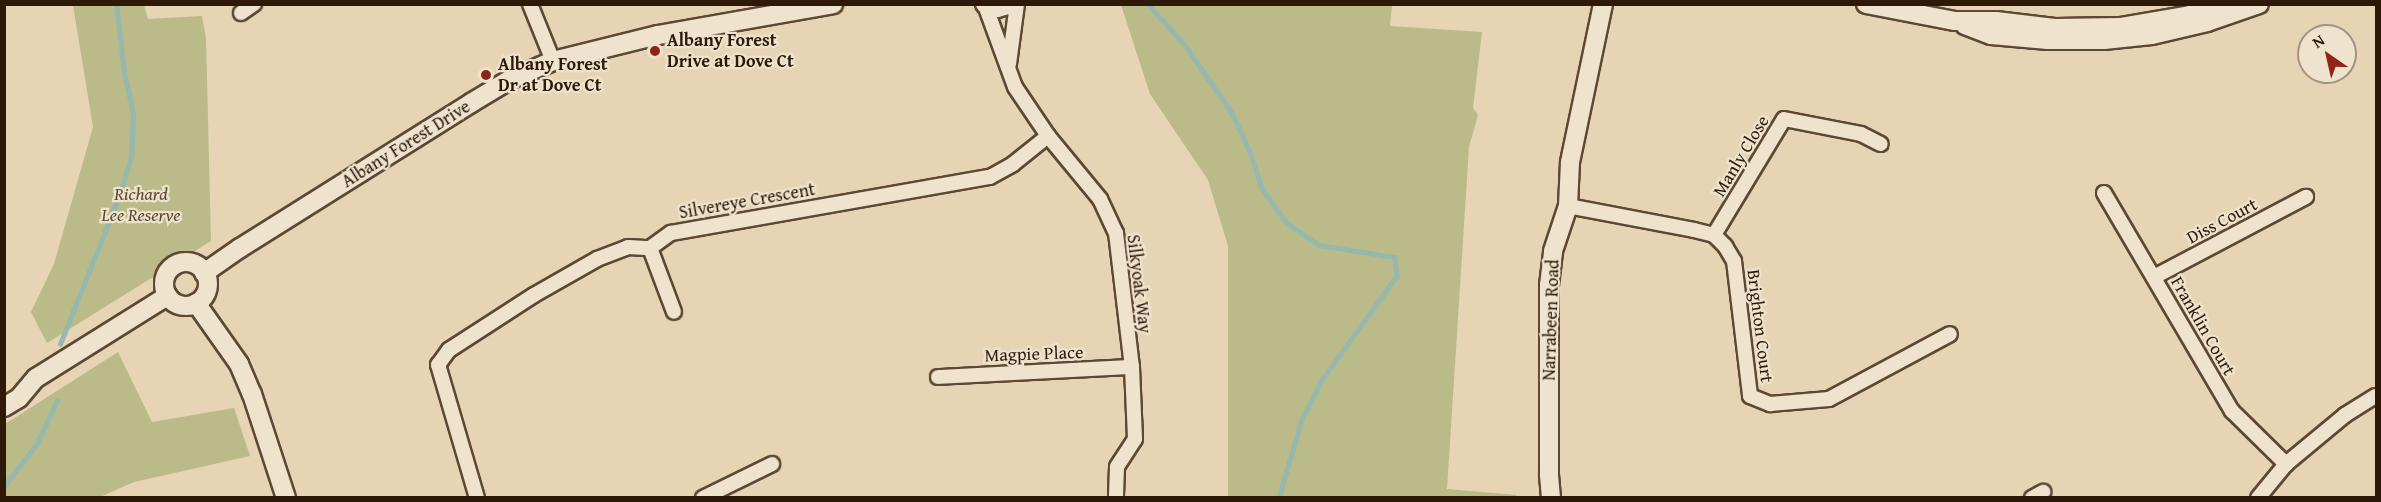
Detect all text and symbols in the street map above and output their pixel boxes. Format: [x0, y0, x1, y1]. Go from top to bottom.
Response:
north arrow [2297, 24, 2357, 84]
text: N [2307, 28, 2329, 54]
place label: Albany Forest Drive at Dove Ct [667, 30, 794, 72]
marker: Albany Forest Drive at Dove Ct [648, 44, 662, 58]
place label: Albany Forest Dr at Dove Ct [498, 54, 608, 97]
marker: Albany Forest Dr at Dove Ct [479, 68, 493, 82]
street label: Albany Forest Drive [338, 96, 474, 192]
street label: Manly Close [1708, 111, 1774, 201]
street label: Silvereye Crescent [677, 178, 817, 224]
park label: Richard Lee Reserve [101, 184, 181, 226]
street label: Diss Court [2183, 193, 2261, 249]
street label: Silkyoak Way [1122, 233, 1156, 335]
street label: Narrabeen Road [1538, 259, 1564, 381]
street label: Brighton Court [1742, 268, 1778, 384]
street label: Franklin Court [2166, 273, 2240, 379]
street label: Magpie Place [984, 341, 1084, 367]

